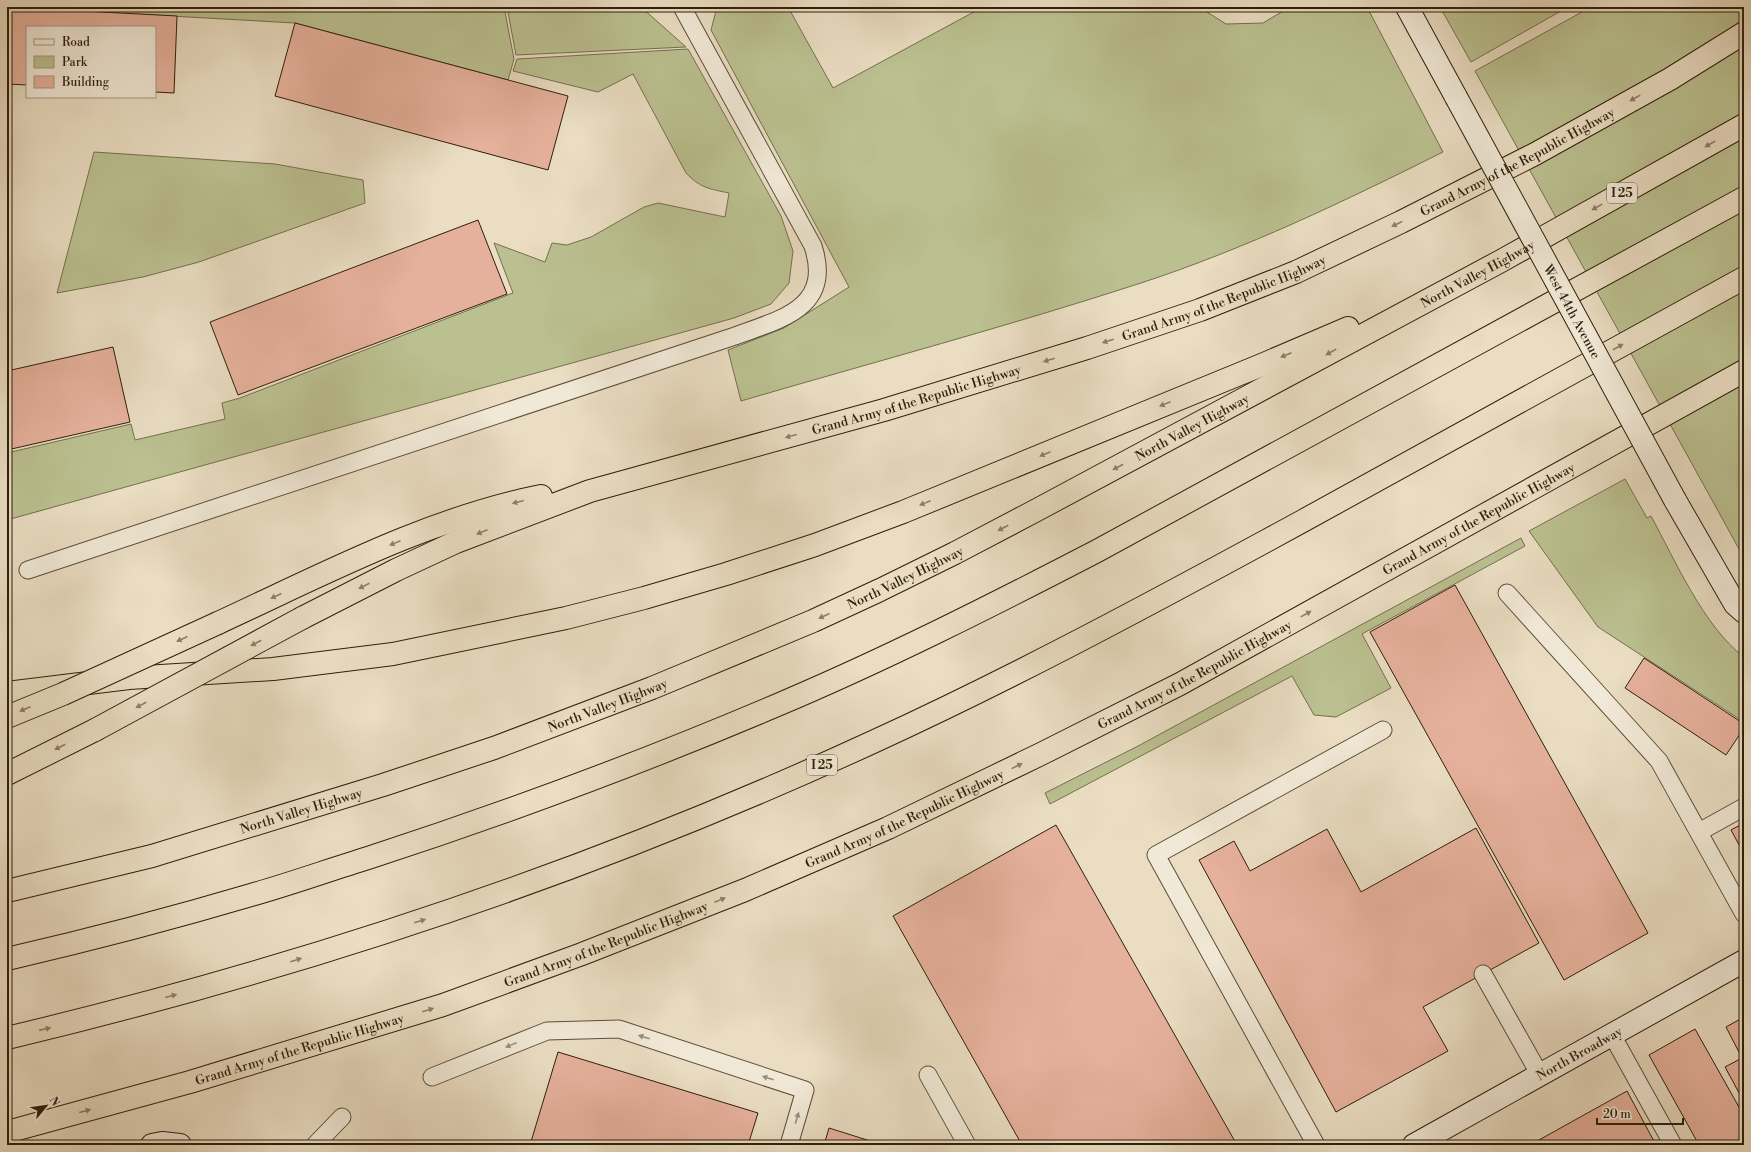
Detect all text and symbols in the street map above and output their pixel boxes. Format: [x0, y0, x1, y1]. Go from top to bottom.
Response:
legend [26, 26, 156, 98]
text: Road [62, 35, 90, 50]
text: Park [62, 55, 88, 70]
text: Building [61, 75, 110, 90]
one-way arrow [1630, 95, 1641, 101]
street label: Grand Army of the Republic Highway [1418, 104, 1618, 220]
one-way arrow [1704, 140, 1716, 147]
road number: I 25 [1607, 183, 1637, 203]
one-way arrow [1591, 204, 1602, 210]
one-way arrow [1391, 221, 1402, 227]
street label: North Valley Highway [1418, 237, 1538, 312]
street label: Grand Army of the Republic Highway [1120, 252, 1329, 345]
street label: West 44th Avenue [1539, 261, 1604, 362]
one-way arrow [1102, 338, 1114, 344]
one-way arrow [1613, 343, 1624, 350]
one-way arrow [1325, 348, 1337, 355]
one-way arrow [1279, 352, 1291, 358]
one-way arrow [1043, 357, 1055, 363]
street label: Grand Army of the Republic Highway [810, 361, 1024, 439]
street label: North Valley Highway [1133, 390, 1253, 465]
one-way arrow [1159, 402, 1171, 408]
one-way arrow [784, 433, 796, 439]
one-way arrow [1039, 451, 1051, 457]
street label: Grand Army of the Republic Highway [1380, 459, 1578, 579]
one-way arrow [1112, 464, 1124, 470]
one-way arrow [511, 499, 524, 505]
one-way arrow [919, 500, 930, 506]
one-way arrow [997, 525, 1009, 531]
one-way arrow [476, 529, 488, 535]
one-way arrow [388, 541, 400, 547]
street label: North Valley Highway [845, 543, 967, 613]
one-way arrow [359, 583, 370, 590]
one-way arrow [270, 593, 281, 599]
one-way arrow [1300, 611, 1312, 618]
one-way arrow [818, 613, 829, 619]
street label: Grand Army of the Republic Highway [1095, 616, 1295, 733]
one-way arrow [177, 636, 188, 642]
one-way arrow [250, 640, 261, 647]
street label: North Valley Highway [545, 675, 671, 736]
one-way arrow [135, 701, 147, 708]
one-way arrow [19, 707, 31, 713]
one-way arrow [54, 744, 66, 750]
road number: I 25 [807, 755, 837, 775]
one-way arrow [1012, 763, 1023, 769]
street label: Grand Army of the Republic Highway [803, 766, 1007, 872]
street label: North Valley Highway [238, 785, 365, 837]
one-way arrow [715, 896, 727, 902]
street label: Grand Army of the Republic Highway [502, 898, 711, 991]
one-way arrow [414, 918, 426, 924]
one-way arrow [290, 957, 302, 963]
one-way arrow [165, 993, 177, 999]
one-way arrow [422, 1006, 434, 1012]
street label: Grand Army of the Republic Highway [193, 1010, 407, 1089]
street label: North Broadway [1534, 1023, 1626, 1084]
one-way arrow [39, 1025, 51, 1031]
one-way arrow [638, 1034, 650, 1040]
one-way arrow [504, 1043, 516, 1049]
one-way arrow [761, 1075, 773, 1081]
north arrow [26, 1086, 66, 1126]
text: N [46, 1094, 62, 1109]
scale bar [1597, 1100, 1683, 1126]
text: 20 m [1603, 1107, 1631, 1122]
one-way arrow [79, 1108, 91, 1114]
one-way arrow [794, 1111, 800, 1123]

